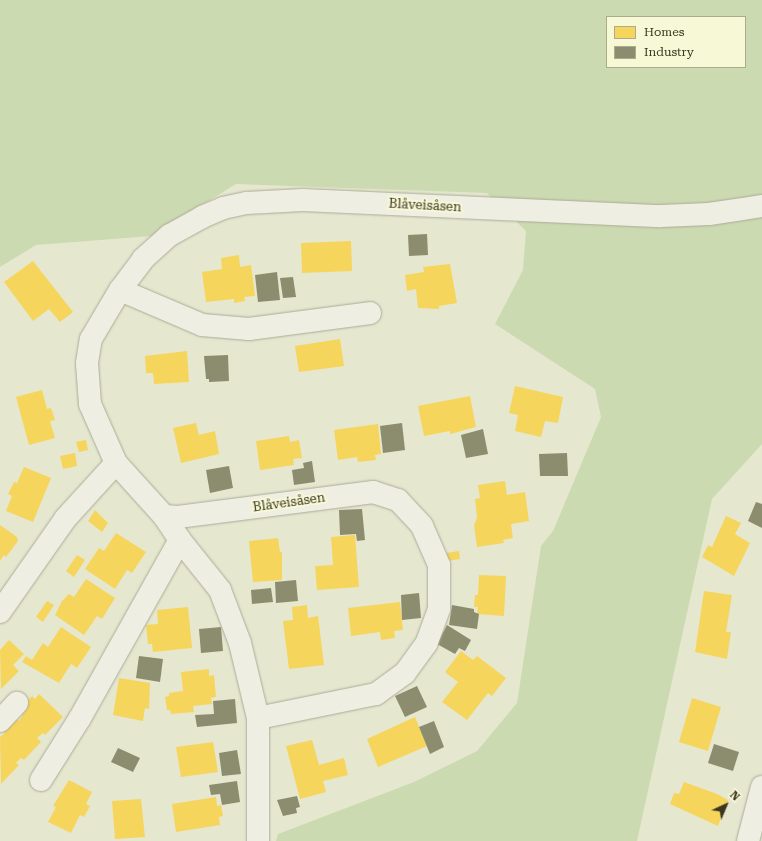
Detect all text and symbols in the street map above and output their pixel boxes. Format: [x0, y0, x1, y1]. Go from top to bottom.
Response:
legend [606, 16, 746, 68]
text: Homes [644, 25, 684, 39]
text: Industry [644, 45, 694, 59]
street label: Blåveisåsen [388, 196, 462, 216]
street label: Blåveisåsen [252, 490, 326, 516]
north arrow [706, 785, 746, 825]
text: N [727, 788, 742, 804]

